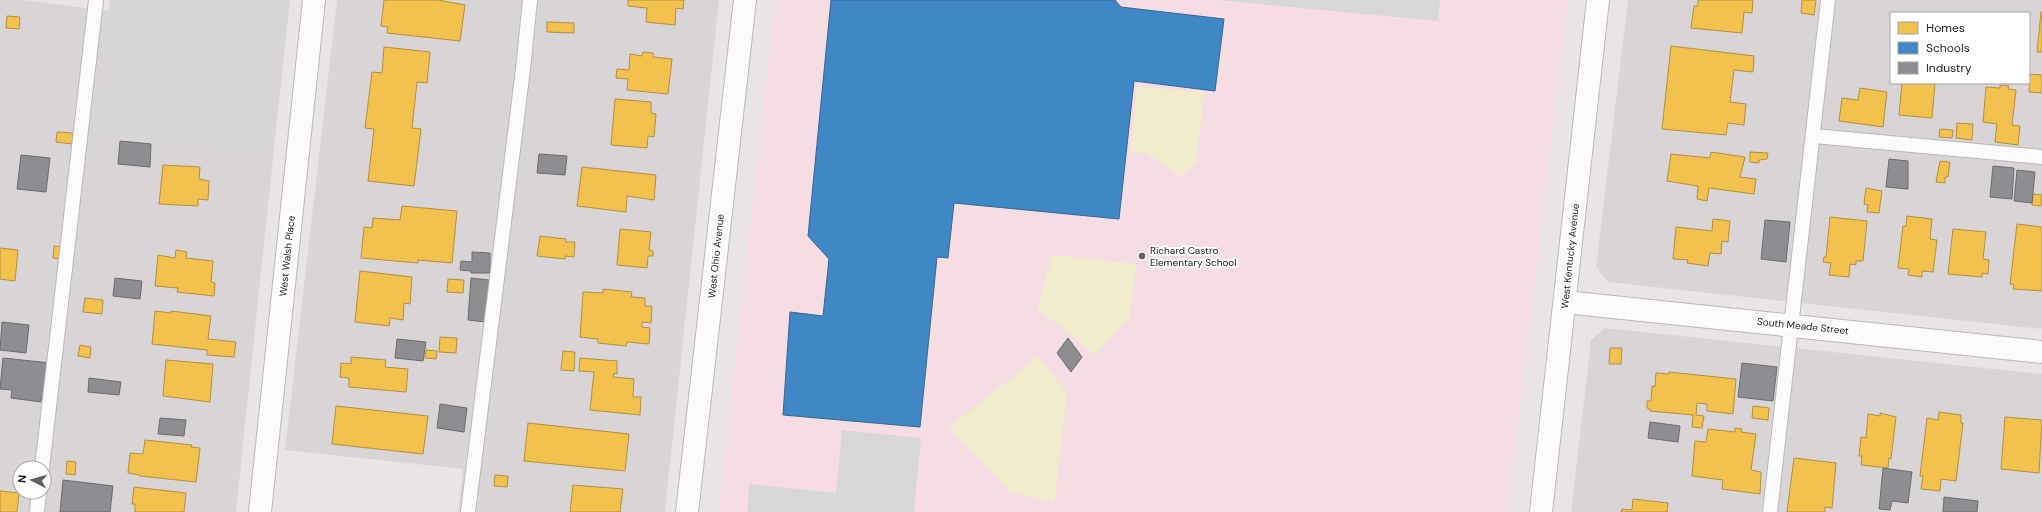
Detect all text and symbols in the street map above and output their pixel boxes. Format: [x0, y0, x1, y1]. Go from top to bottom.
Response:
legend [1890, 12, 2030, 84]
text: Homes [1926, 20, 1965, 36]
text: Schools [1926, 40, 1970, 56]
text: Industry [1926, 60, 1972, 76]
street label: West Kentucky Avenue [1558, 202, 1582, 309]
street label: West Ohio Avenue [705, 213, 727, 299]
street label: West Walsh Place [276, 215, 298, 297]
place label: Richard Castro Elementary School [1150, 244, 1237, 269]
marker: Richard Castro Elementary School [1137, 251, 1147, 261]
street label: South Meade Street [1756, 315, 1850, 337]
north arrow [12, 460, 52, 500]
text: N [15, 474, 29, 484]

